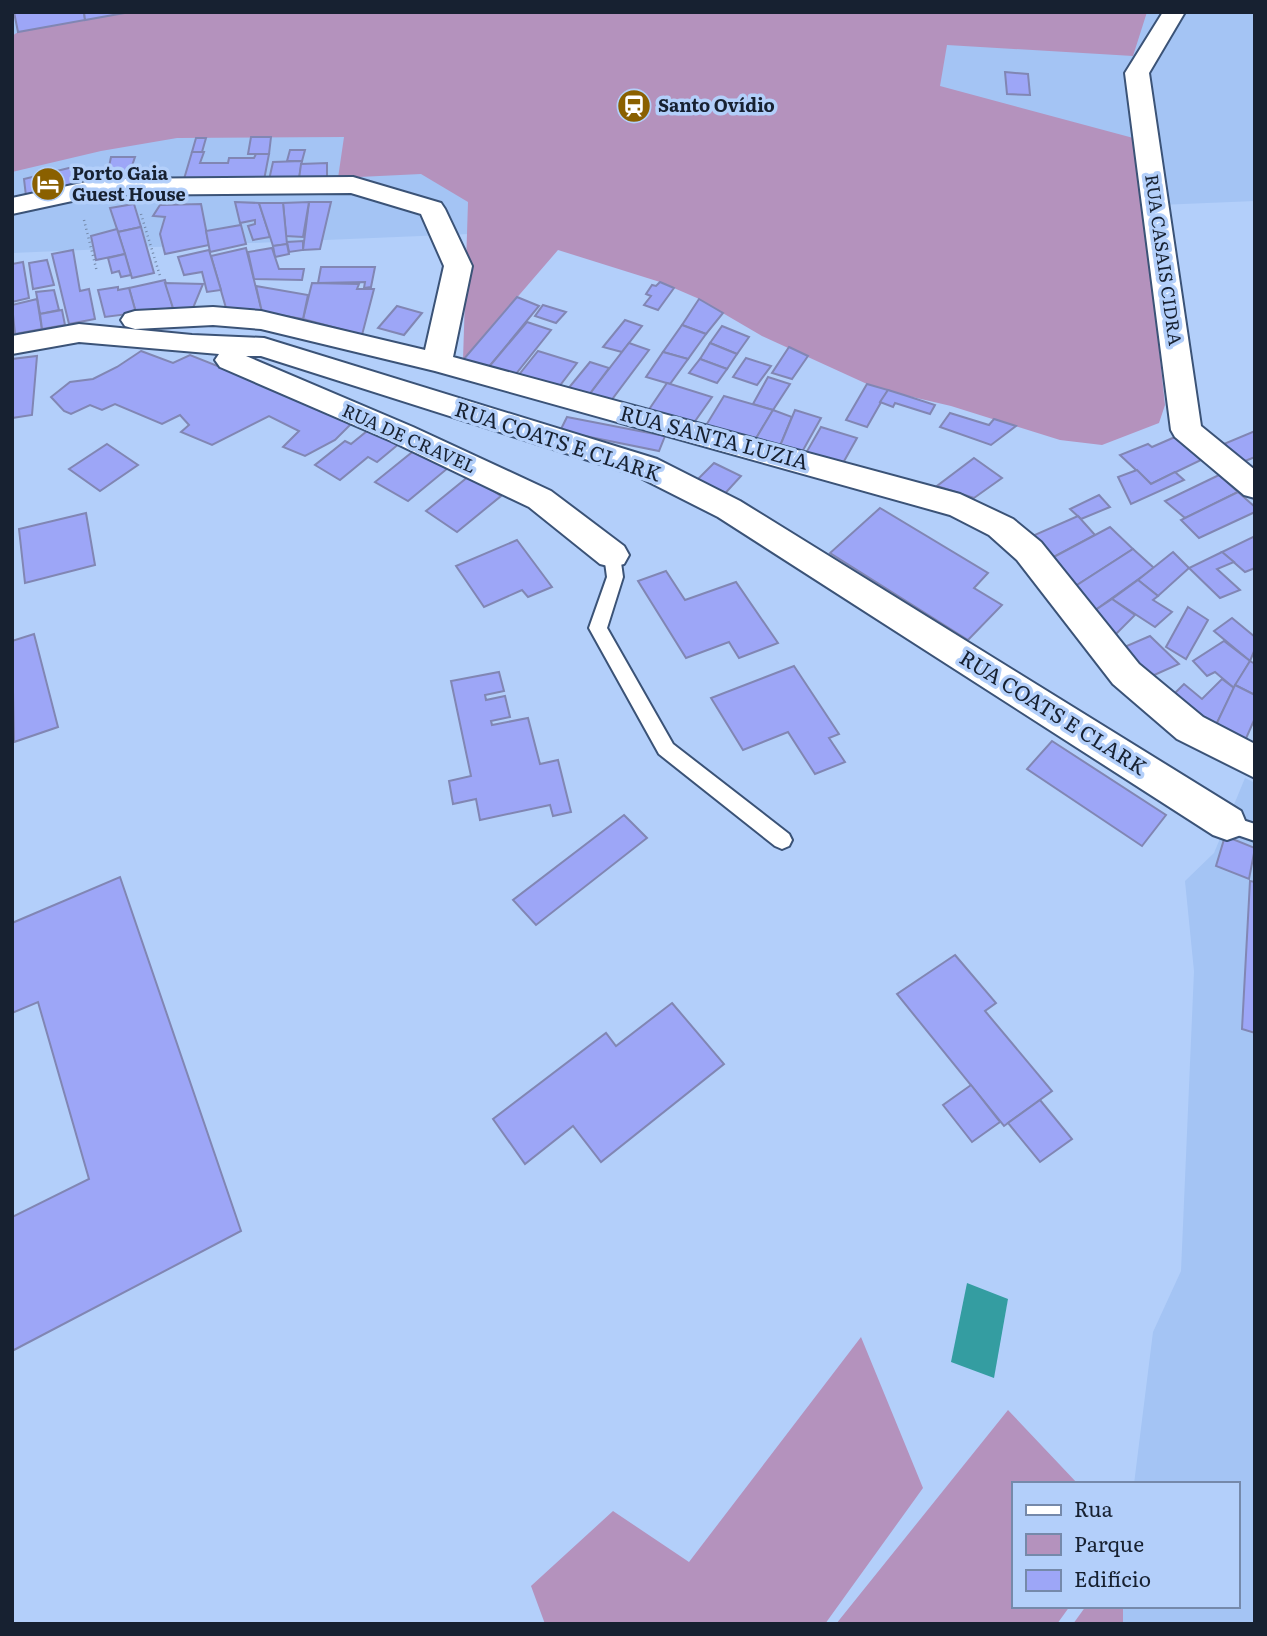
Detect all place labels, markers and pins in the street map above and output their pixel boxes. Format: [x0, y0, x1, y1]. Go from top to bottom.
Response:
station icon: Santo Ovídio [615, 87, 653, 125]
place label: Santo Ovídio [658, 91, 775, 118]
place label: Porto Gaia Guest House [72, 159, 186, 207]
hotel icon: Porto Gaia Guest House [29, 165, 67, 203]

